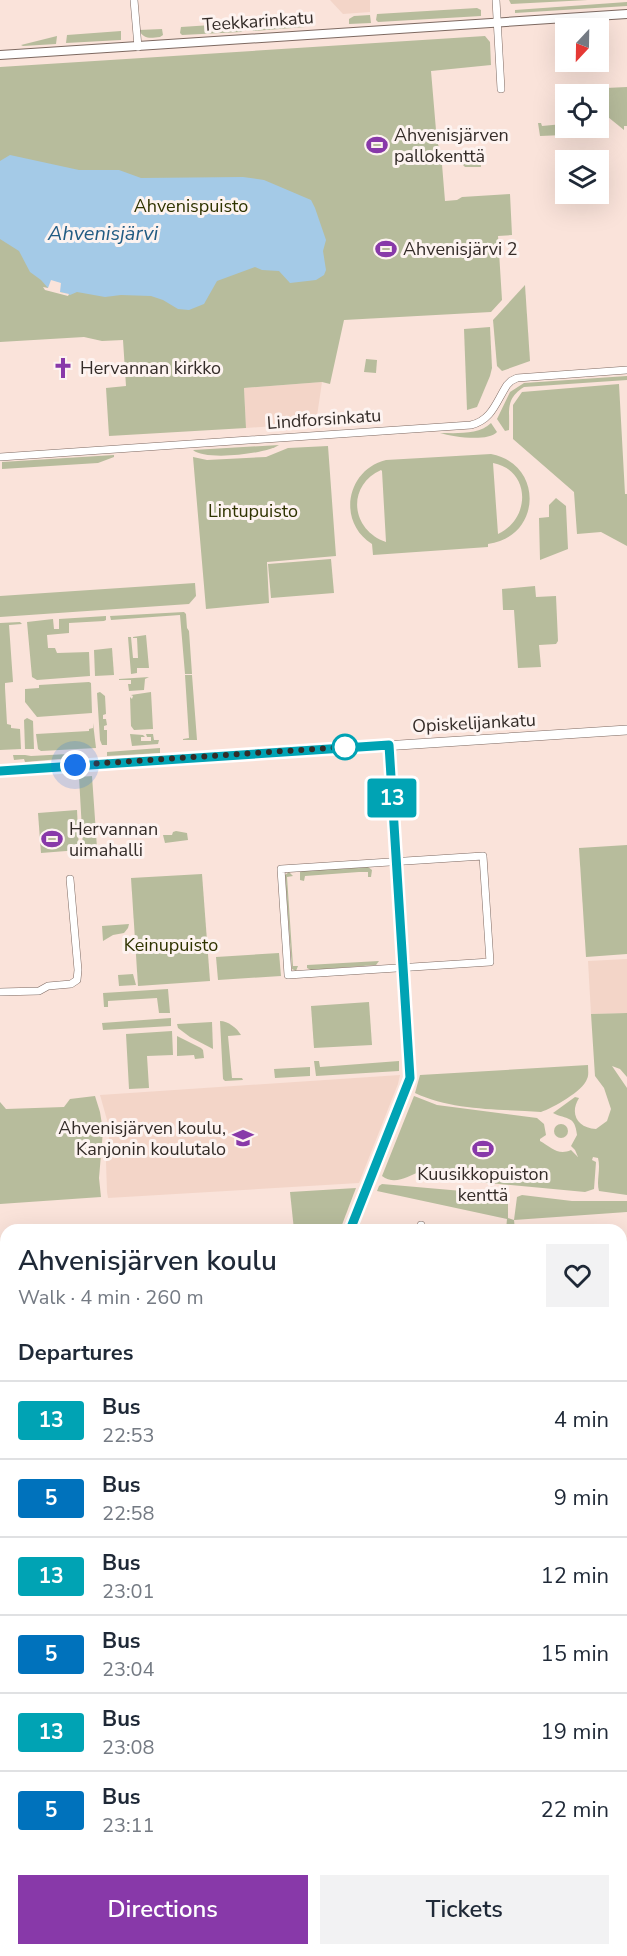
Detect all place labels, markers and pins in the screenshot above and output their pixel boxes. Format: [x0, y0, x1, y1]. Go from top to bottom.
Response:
place label: Ahvenisjärven pallokenttä [394, 123, 509, 168]
sports icon: Ahvenisjärven pallokenttä [365, 133, 389, 157]
sports icon: Ahvenisjärvi 2 [374, 237, 398, 261]
place label: Ahvenisjärvi 2 [403, 237, 518, 261]
church icon: Hervannan kirkko [51, 356, 75, 380]
place label: Hervannan kirkko [80, 356, 221, 380]
unlabelled marker [332, 734, 358, 760]
place label: Hervannan uimahalli [69, 817, 158, 862]
sports icon: Hervannan uimahalli [40, 827, 64, 851]
place label: Ahvenisjärven koulu, Kanjonin koulutalo [58, 1116, 226, 1161]
school or university icon: Ahvenisjärven koulu, Kanjonin koulutalo [231, 1126, 255, 1150]
sports icon: Kuusikkopuiston kenttä [471, 1137, 495, 1161]
place label: Kuusikkopuiston kenttä [417, 1162, 549, 1207]

